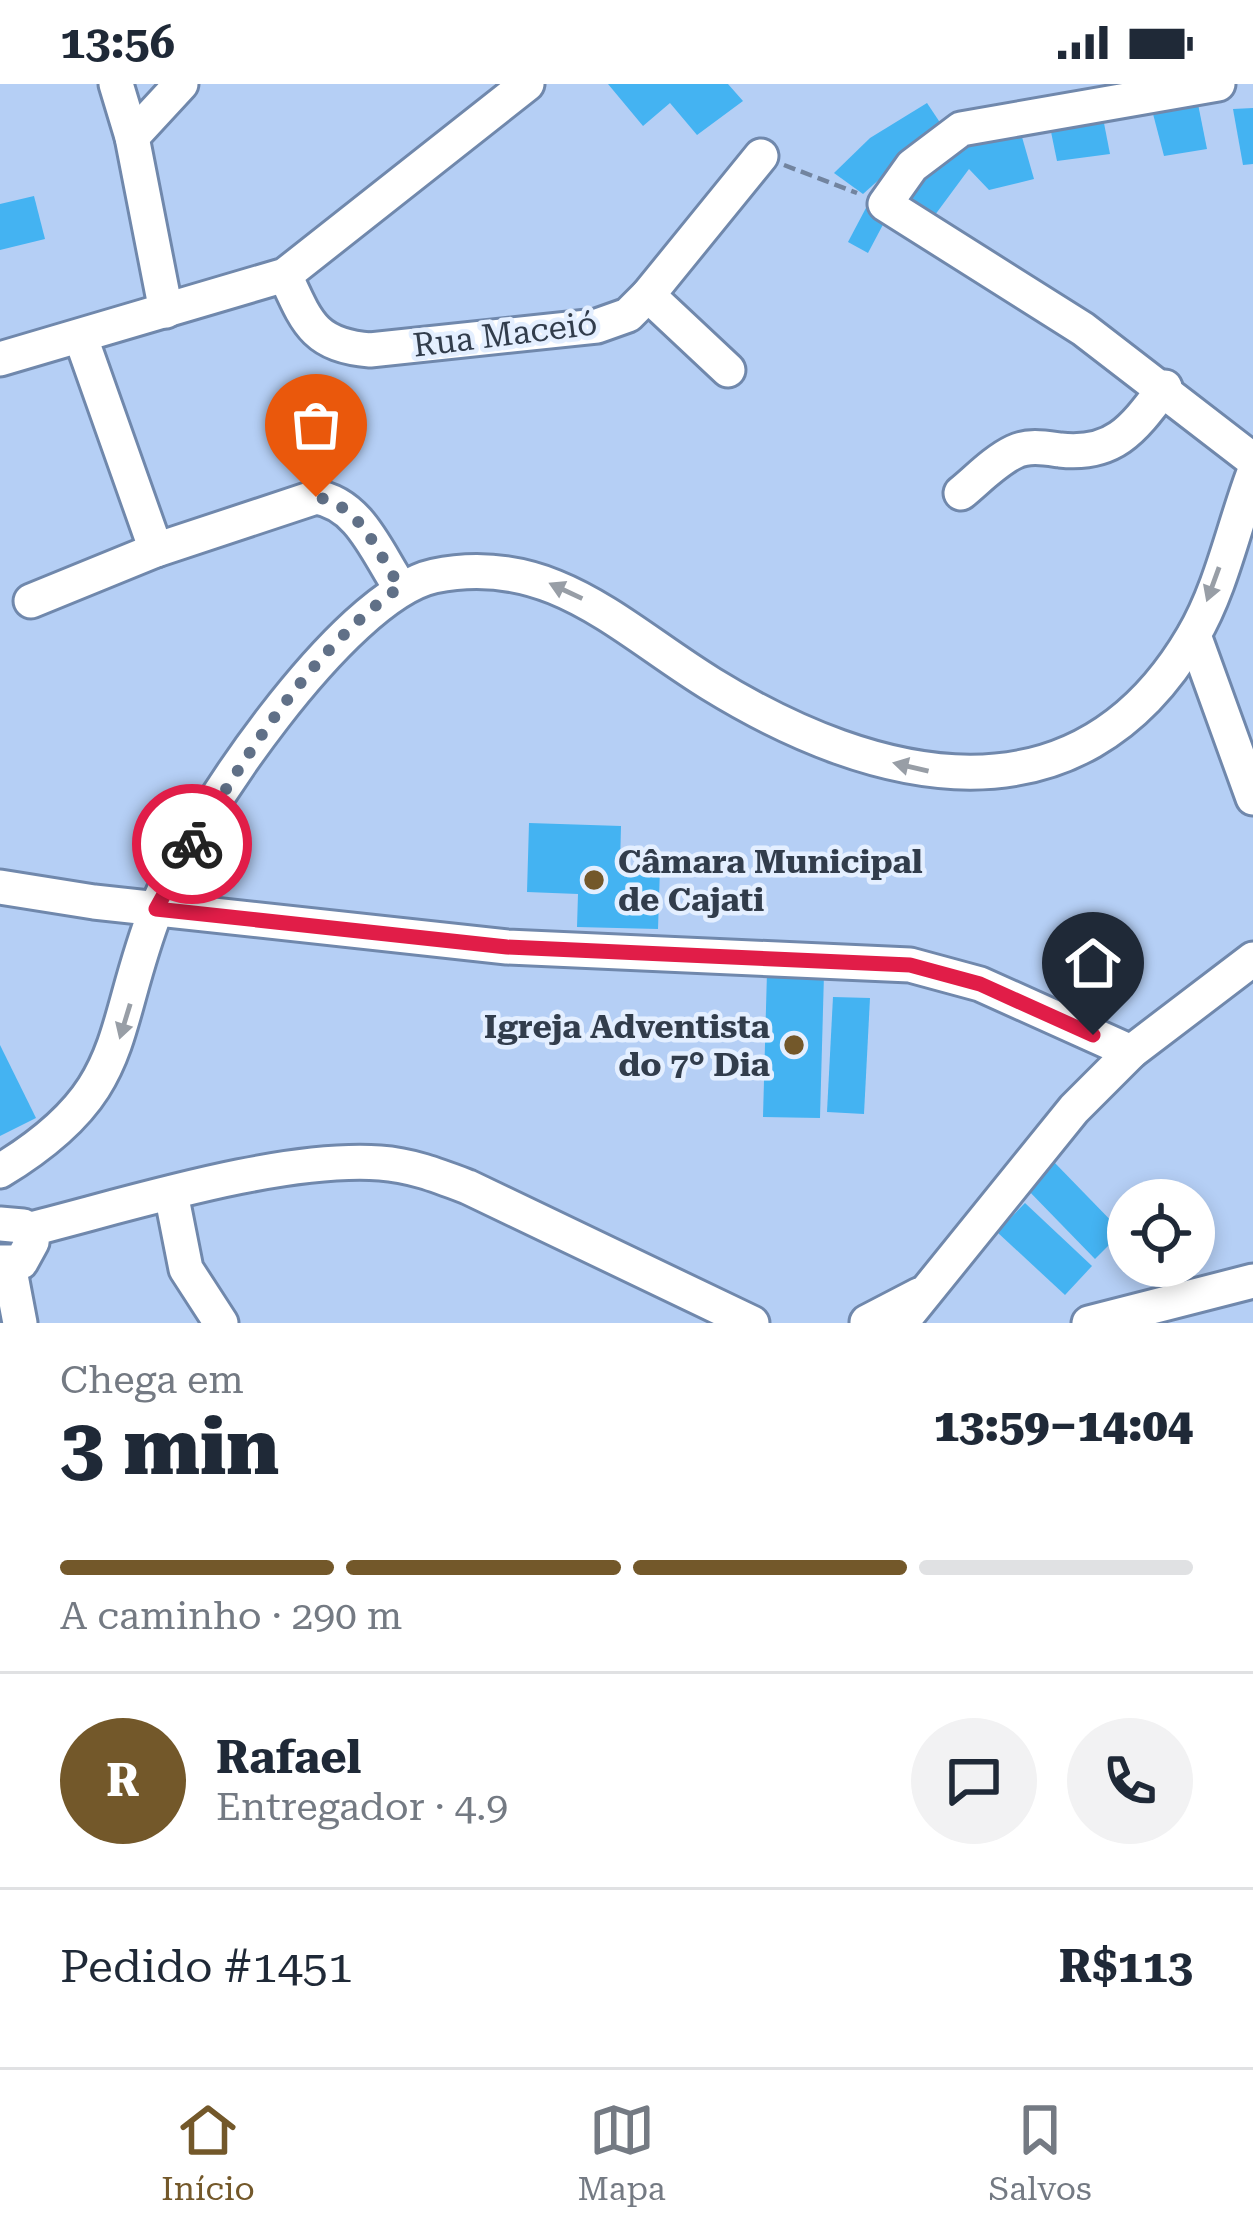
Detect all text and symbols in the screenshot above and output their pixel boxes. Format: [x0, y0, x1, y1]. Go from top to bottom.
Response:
text: 13:56 [60, 16, 175, 69]
street label: Rua Maceió [411, 303, 599, 365]
pin [265, 374, 367, 497]
icon: bag [283, 392, 349, 458]
one-way arrow [1202, 567, 1221, 603]
one-way arrow [548, 581, 583, 601]
one-way arrow [891, 757, 929, 776]
courier [132, 784, 252, 904]
icon: bike [159, 811, 225, 877]
place label: Câmara Municipal de Cajati [618, 842, 923, 919]
marker: Câmara Municipal de Cajati [581, 867, 607, 893]
pin [1042, 912, 1144, 1035]
icon: home [1060, 930, 1126, 996]
one-way arrow [115, 1003, 133, 1040]
place label: Igreja Adventista do 7° Dia [484, 1007, 771, 1084]
marker: Igreja Adventista do 7° Dia [781, 1032, 807, 1058]
map controls [1107, 1179, 1215, 1287]
button: locate [1107, 1179, 1215, 1287]
text: Chega em [60, 1357, 244, 1403]
text: 13:59–14:04 [934, 1399, 1193, 1452]
text: 3 min [60, 1402, 279, 1493]
text: A caminho · 290 m [60, 1593, 402, 1639]
button: chat [911, 1718, 1037, 1844]
button: phone [1067, 1718, 1193, 1844]
text: Rafael [216, 1731, 361, 1784]
text: R [106, 1754, 140, 1807]
text: Entregador · 4.9 [216, 1784, 508, 1830]
text: Pedido #1451 [60, 1940, 353, 1993]
text: R$113 [1059, 1940, 1193, 1993]
tab: Início [161, 2097, 255, 2208]
tab: Mapa [578, 2097, 666, 2208]
tab: Salvos [988, 2097, 1092, 2208]

